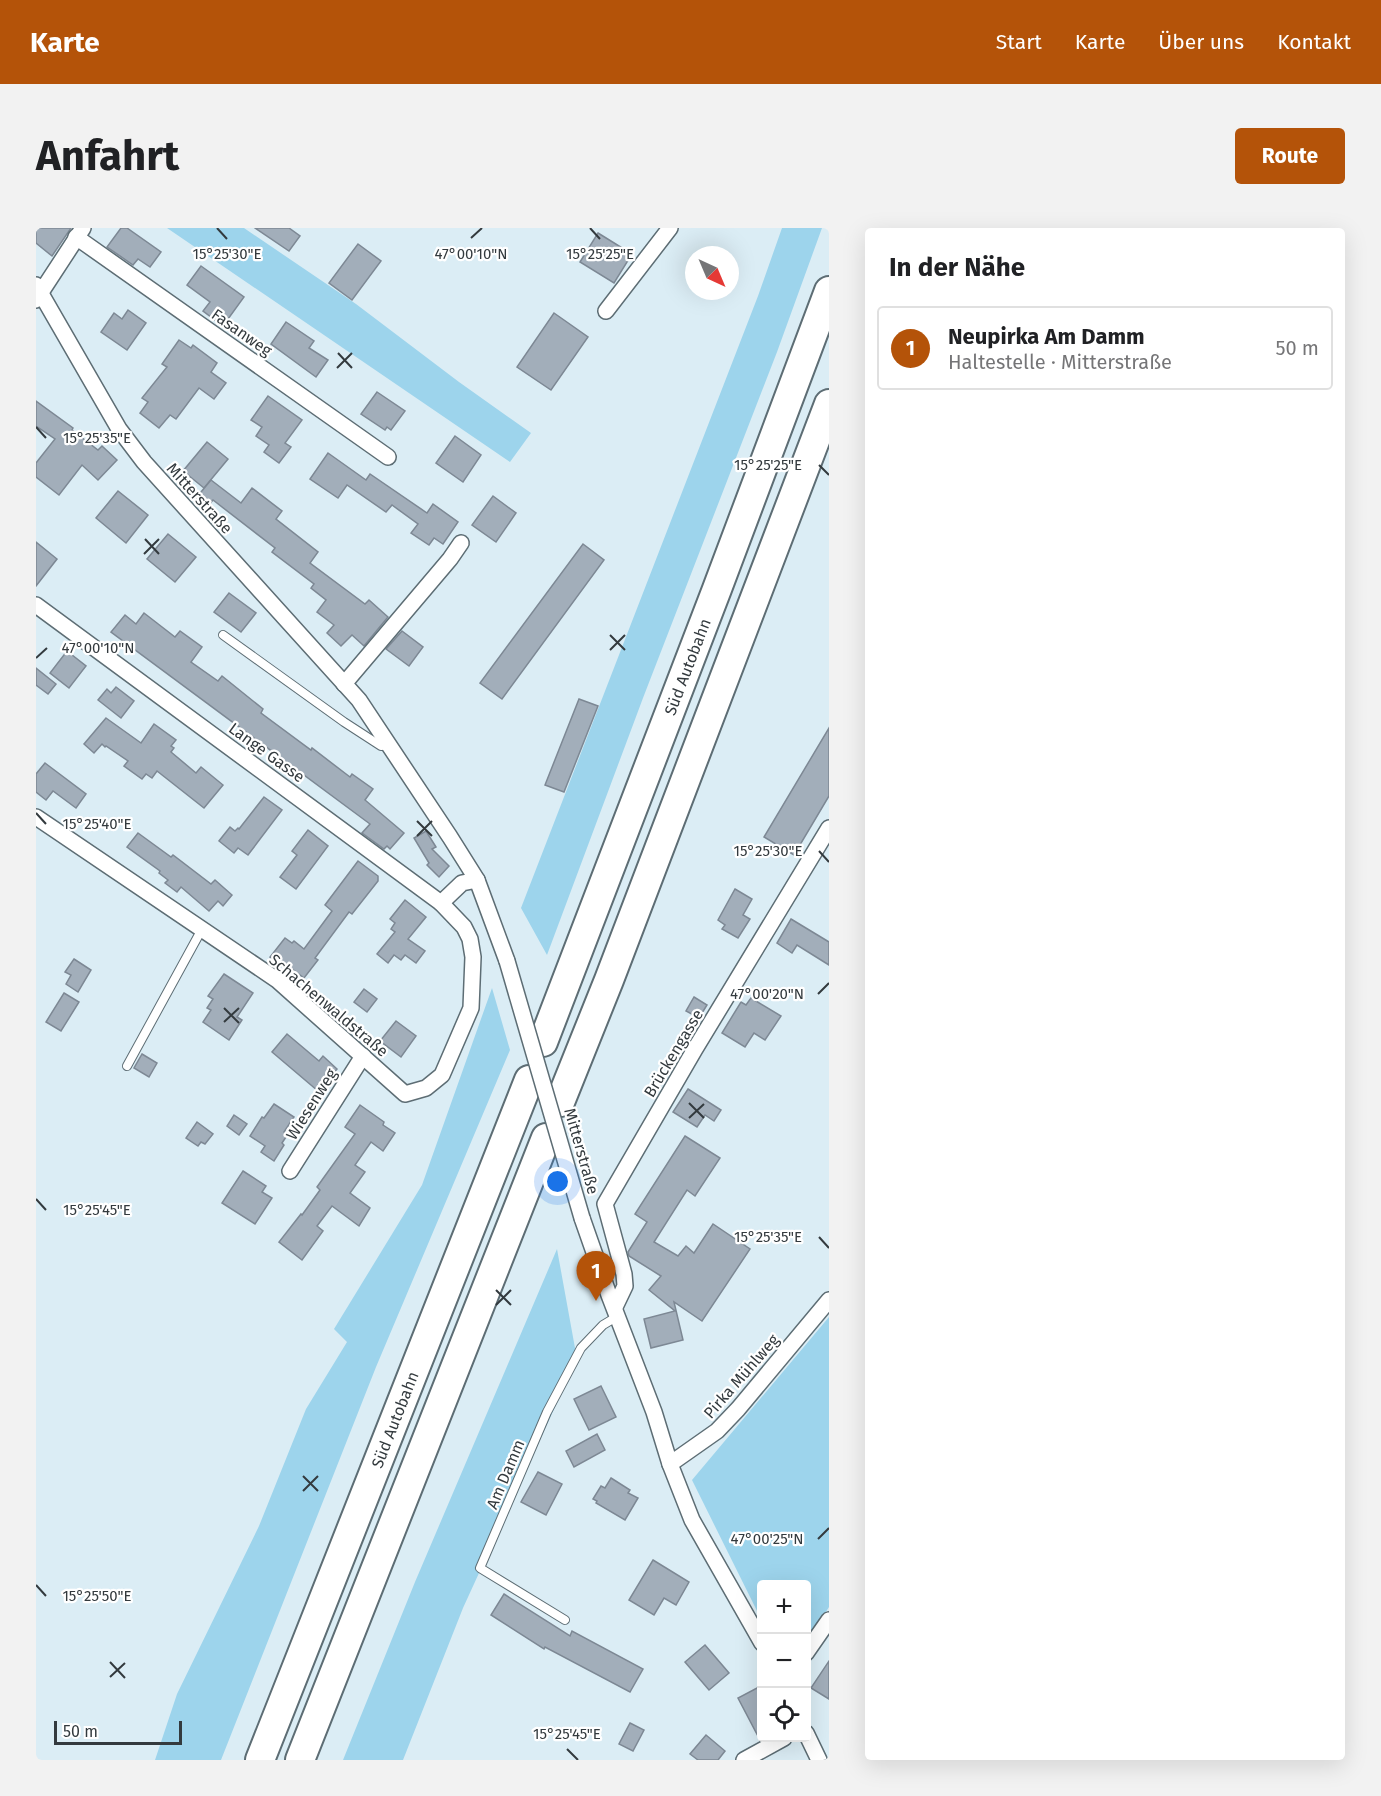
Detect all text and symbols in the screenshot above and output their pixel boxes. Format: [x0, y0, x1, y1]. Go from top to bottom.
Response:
text: Karte [30, 26, 100, 59]
text: Start [996, 29, 1042, 55]
text: Karte [1075, 29, 1125, 55]
text: Über uns [1158, 29, 1244, 55]
text: Kontakt [1277, 29, 1351, 55]
button: Route [1235, 128, 1345, 184]
text: Anfahrt [36, 131, 179, 181]
text: 15°25'30"E [192, 245, 262, 263]
text: 47°00'10"N [434, 245, 508, 263]
text: 15°25'25"E [566, 245, 634, 263]
north arrow [685, 246, 739, 300]
text: In der Nähe [889, 252, 1025, 283]
street label: Fasanweg [208, 305, 276, 360]
text: Neupirka Am Damm [948, 323, 1145, 350]
text: 1 [906, 336, 915, 360]
text: 50 m [1275, 336, 1319, 360]
text: Haltestelle · Mitterstraße [948, 350, 1172, 374]
text: 15°25'35"E [63, 429, 131, 447]
text: 15°25'25"E [734, 456, 802, 474]
street label: Mitterstraße [163, 459, 236, 538]
street label: Süd Autobahn [660, 616, 715, 718]
text: 47°00'10"N [61, 639, 135, 657]
street label: Lange Gasse [225, 719, 308, 786]
text: 15°25'40"E [62, 815, 132, 833]
text: 15°25'30"E [733, 842, 803, 860]
street label: Schachenwaldstraße [265, 950, 392, 1061]
text: 47°00'20"N [730, 985, 804, 1003]
street label: Brückengasse [640, 1006, 707, 1101]
street label: Wiesenweg [282, 1065, 341, 1143]
street label: Mitterstraße [560, 1106, 603, 1196]
your location [543, 1167, 572, 1196]
text: 15°25'45"E [63, 1201, 131, 1219]
text: 15°25'35"E [734, 1228, 802, 1246]
pin: 1 [576, 1252, 616, 1301]
street label: Pirka Mühlweg [700, 1330, 784, 1422]
street label: Süd Autobahn [367, 1369, 423, 1471]
street label: Am Damm [482, 1437, 529, 1512]
text: 47°00'25"N [731, 1530, 803, 1548]
map controls [757, 1580, 811, 1742]
button: + [757, 1580, 811, 1634]
text: 15°25'50"E [62, 1587, 132, 1605]
button: − [757, 1634, 811, 1688]
button: locate [757, 1688, 811, 1742]
scale bar [54, 1718, 182, 1746]
text: 50 m [63, 1722, 98, 1741]
text: 15°25'45"E [533, 1725, 601, 1743]

